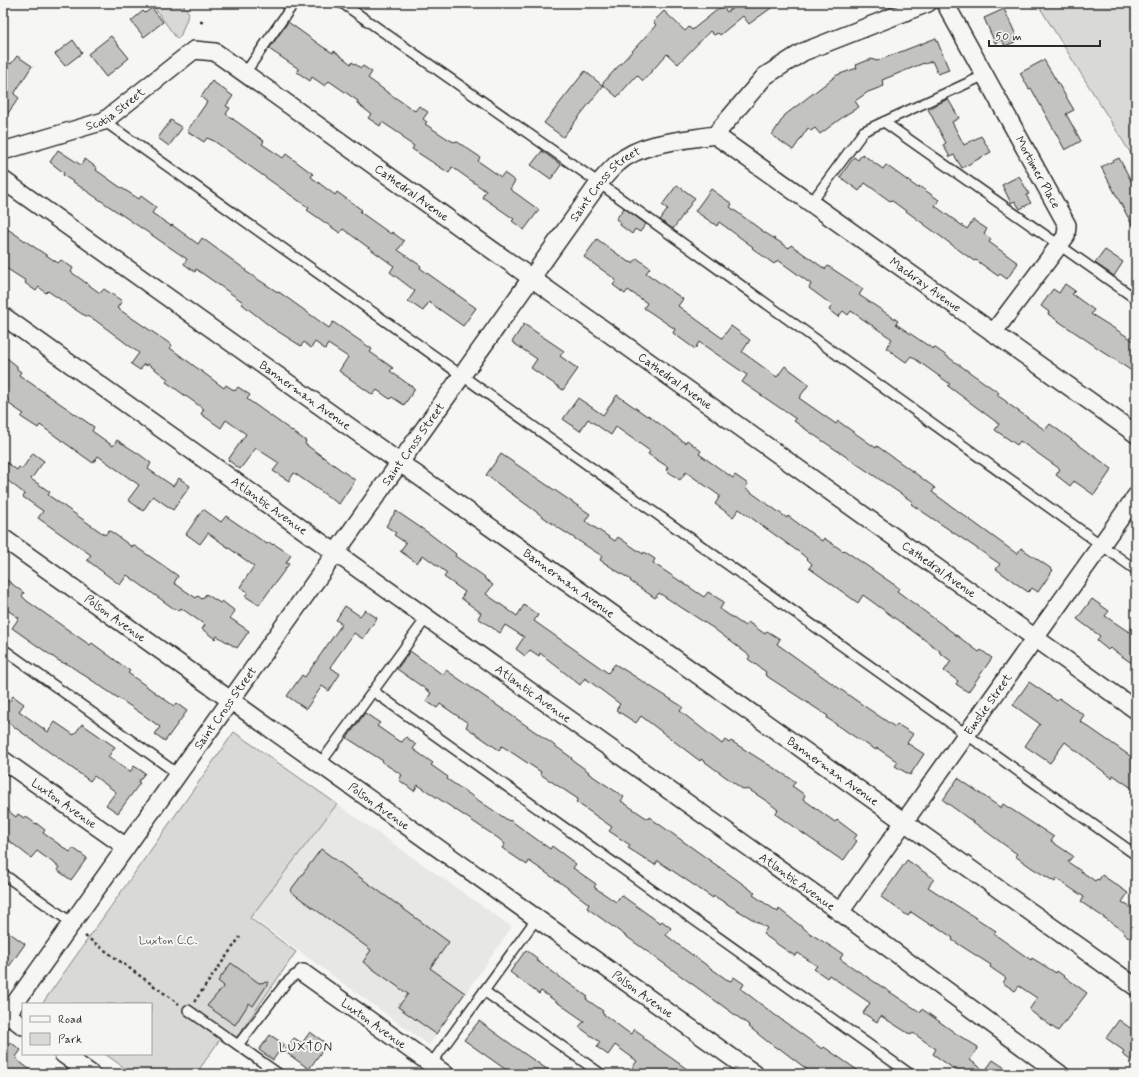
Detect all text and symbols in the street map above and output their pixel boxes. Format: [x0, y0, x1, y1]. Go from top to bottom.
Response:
scale bar [989, 22, 1100, 48]
text: 50 m [995, 29, 1022, 45]
street label: Scotia Street [84, 85, 149, 135]
street label: Mortimer Place [1011, 134, 1063, 212]
street label: Saint Cross Street [567, 144, 643, 225]
street label: Cathedral Avenue [371, 161, 452, 226]
street label: Machray Avenue [886, 254, 964, 316]
street label: Cathedral Avenue [634, 350, 716, 414]
street label: Bannerman Avenue [256, 358, 354, 434]
street label: Saint Cross Street [379, 400, 449, 489]
street label: Atlantic Avenue [228, 474, 310, 539]
street label: Cathedral Avenue [898, 538, 979, 602]
street label: Bannerman Avenue [519, 546, 618, 622]
street label: Polson Avenue [81, 592, 149, 646]
street label: Atlantic Avenue [491, 662, 574, 727]
street label: Saint Cross Street [191, 664, 261, 753]
street label: Emslie Street [961, 671, 1016, 739]
street label: Bannerman Avenue [783, 734, 882, 810]
street label: Luxton Avenue [28, 775, 100, 833]
street label: Polson Avenue [345, 780, 413, 835]
street label: Atlantic Avenue [755, 850, 838, 915]
park label: Luxton C.C. [139, 933, 197, 949]
street label: Polson Avenue [609, 968, 677, 1023]
street label: Luxton Avenue [337, 995, 410, 1053]
legend [22, 1003, 152, 1055]
text: Road [58, 1012, 82, 1028]
text: Park [58, 1032, 82, 1048]
district label: LUXTON [279, 1039, 333, 1056]

